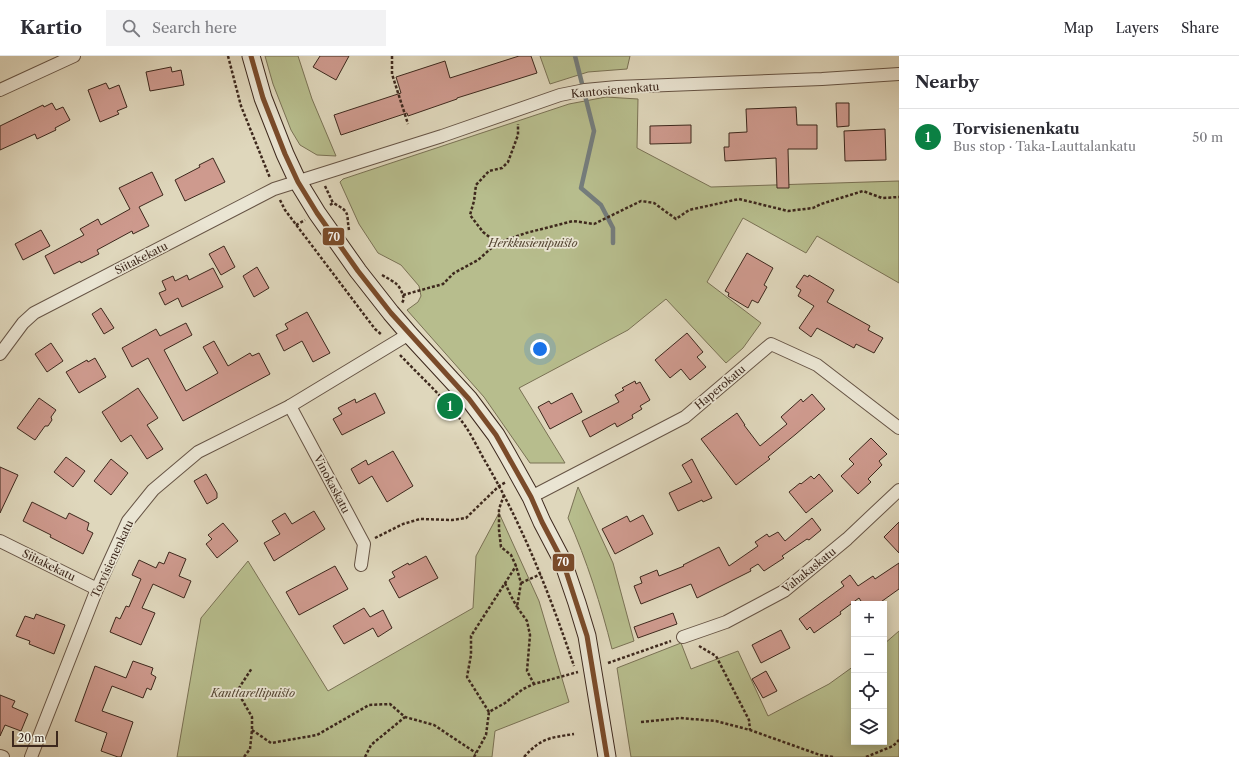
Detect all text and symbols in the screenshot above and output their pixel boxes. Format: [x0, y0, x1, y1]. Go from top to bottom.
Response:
search box [106, 10, 386, 46]
text: Kartio [20, 16, 82, 39]
icon: search [120, 17, 142, 39]
text: Search here [152, 18, 237, 37]
text: Map [1063, 19, 1093, 37]
text: Layers [1115, 19, 1159, 37]
text: Share [1181, 19, 1219, 37]
text: Nearby [915, 72, 979, 92]
street label: Kantosienenkatu [570, 79, 660, 101]
text: Torvisienenkatu [953, 119, 1080, 138]
text: 1 [925, 129, 931, 145]
text: 50 m [1192, 129, 1223, 145]
text: Bus stop · Taka-Lauttalankatu [953, 138, 1136, 154]
line badge: 70 [322, 227, 345, 246]
text: 70 [328, 230, 340, 244]
park label: Herkkusienipuisto [487, 236, 578, 250]
street label: Siitakekatu [112, 239, 170, 277]
your location [530, 339, 550, 359]
street label: Haperokatu [692, 362, 748, 412]
pin: 1 [437, 391, 463, 421]
street label: Vinokaskatu [310, 451, 353, 516]
street label: Torvisienenkatu [88, 517, 136, 600]
street label: Vahakaskatu [779, 544, 839, 596]
street label: Siitakekatu [20, 546, 78, 584]
line badge: 70 [552, 553, 575, 572]
text: 70 [557, 555, 569, 569]
map controls [851, 601, 887, 745]
button: + [851, 601, 887, 637]
button: − [851, 637, 887, 673]
button: locate [851, 673, 887, 709]
park label: Kanttarellipuisto [210, 686, 295, 700]
button: layers [851, 709, 887, 745]
scale bar [12, 729, 58, 748]
text: 20 m [18, 731, 44, 745]

